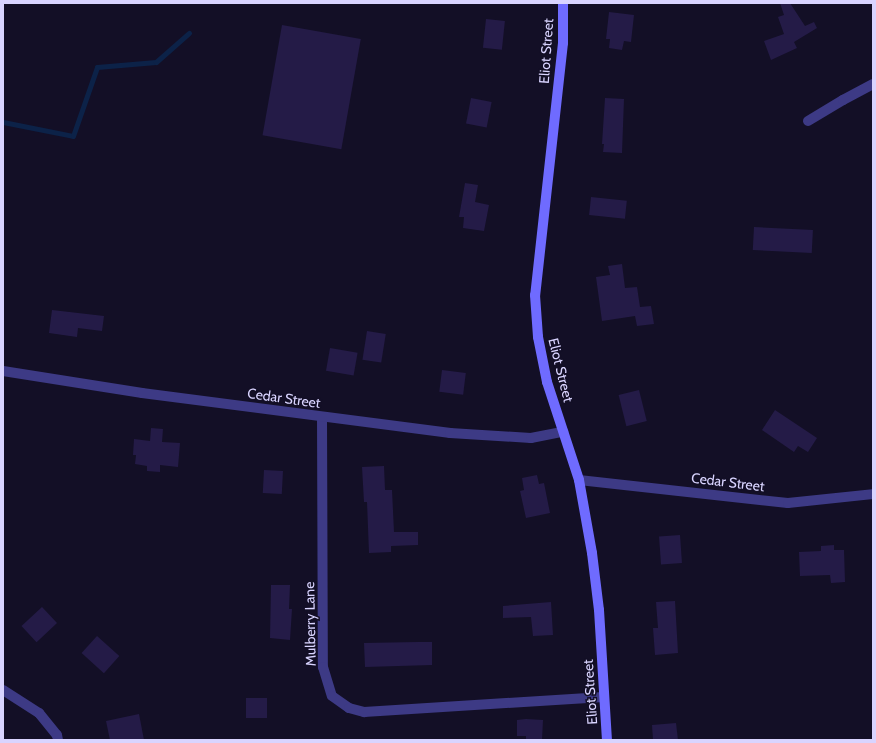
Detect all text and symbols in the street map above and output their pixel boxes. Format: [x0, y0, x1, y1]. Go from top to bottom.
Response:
street label: Eliot Street [535, 18, 557, 84]
street label: Eliot Street [545, 336, 577, 404]
street label: Cedar Street [246, 385, 322, 411]
street label: Cedar Street [690, 469, 766, 495]
street label: Mulberry Lane [301, 582, 319, 666]
street label: Eliot Street [579, 659, 601, 725]

